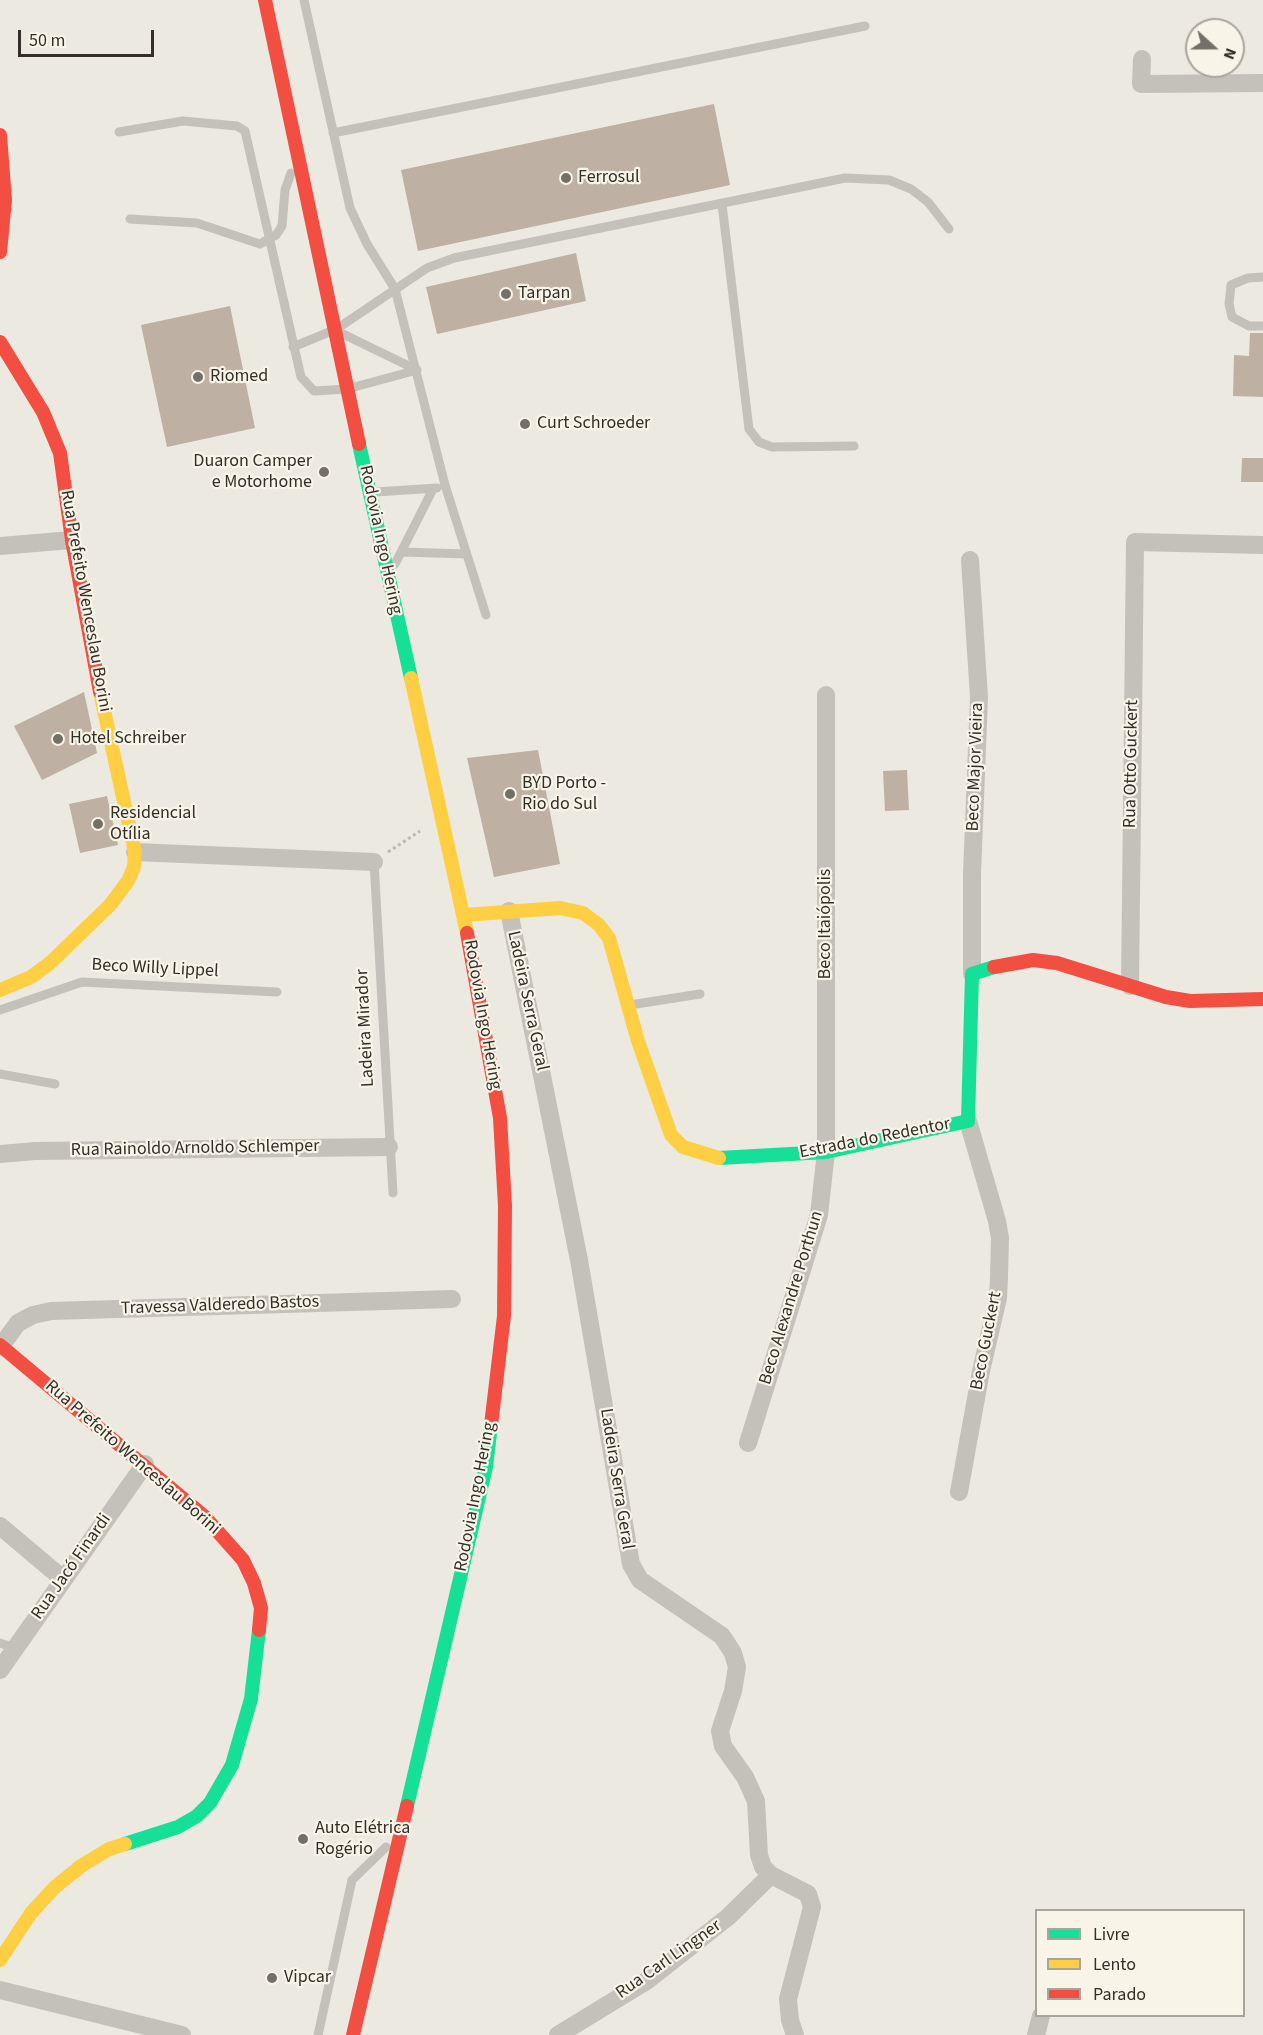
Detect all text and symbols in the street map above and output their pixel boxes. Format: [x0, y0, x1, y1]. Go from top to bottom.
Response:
scale bar [21, 18, 158, 56]
north arrow [1185, 18, 1245, 78]
text: 50 m [29, 28, 65, 53]
text: N [1218, 45, 1242, 63]
place label: Ferrosul [578, 167, 640, 189]
marker: Ferrosul [559, 171, 573, 185]
place label: Tarpan [518, 283, 570, 305]
marker: Tarpan [499, 287, 513, 301]
place label: Riomed [210, 366, 268, 388]
marker: Riomed [191, 370, 205, 384]
place label: Curt Schroeder [537, 413, 650, 435]
marker: Curt Schroeder [518, 417, 532, 431]
place label: Duaron Camper e Motorhome [193, 451, 312, 494]
street label: Rodovia Ingo Hering [354, 463, 406, 617]
marker: Duaron Camper e Motorhome [317, 465, 331, 479]
street label: Rua Prefeito Wenceslau Borini [55, 488, 115, 714]
street label: Rua Otto Guckert [1120, 700, 1144, 828]
street label: Beco Major Vieira [963, 702, 989, 832]
place label: Hotel Schreiber [70, 728, 186, 750]
marker: Hotel Schreiber [51, 732, 65, 746]
place label: BYD Porto - Rio do Sul [522, 773, 606, 816]
marker: BYD Porto - Rio do Sul [503, 787, 517, 801]
place label: Residencial Otília [110, 803, 196, 846]
marker: Residencial Otília [91, 817, 105, 831]
street label: Beco Itaiópolis [815, 869, 837, 979]
street label: Ladeira Serra Geral [502, 929, 552, 1073]
street label: Rodovia Ingo Hering [458, 938, 506, 1092]
street label: Beco Willy Lippel [91, 955, 219, 983]
street label: Ladeira Mirador [352, 968, 380, 1088]
street label: Estrada do Redentor [798, 1114, 952, 1164]
street label: Rua Rainoldo Arnoldo Schlemper [70, 1136, 320, 1162]
street label: Beco Alexandre Porthun [755, 1209, 829, 1387]
street label: Beco Guckert [967, 1290, 1007, 1392]
street label: Travessa Valderedo Bastos [120, 1292, 320, 1320]
street label: Rua Prefeito Wenceslau Borini [40, 1376, 224, 1540]
street label: Ladeira Serra Geral [594, 1407, 638, 1551]
street label: Rodovia Ingo Hering [451, 1420, 501, 1574]
street label: Rua Jacó Finardi [28, 1510, 116, 1624]
place label: Auto Elétrica Rogério [315, 1818, 410, 1860]
marker: Auto Elétrica Rogério [296, 1832, 310, 1846]
legend [1035, 1909, 1245, 2017]
street label: Rua Carl Lingner [612, 1916, 726, 2004]
text: Livre [1093, 1922, 1130, 1947]
text: Lento [1093, 1952, 1136, 1977]
place label: Vipcar [284, 1967, 331, 1989]
marker: Vipcar [265, 1971, 279, 1985]
text: Parado [1093, 1982, 1146, 2007]

